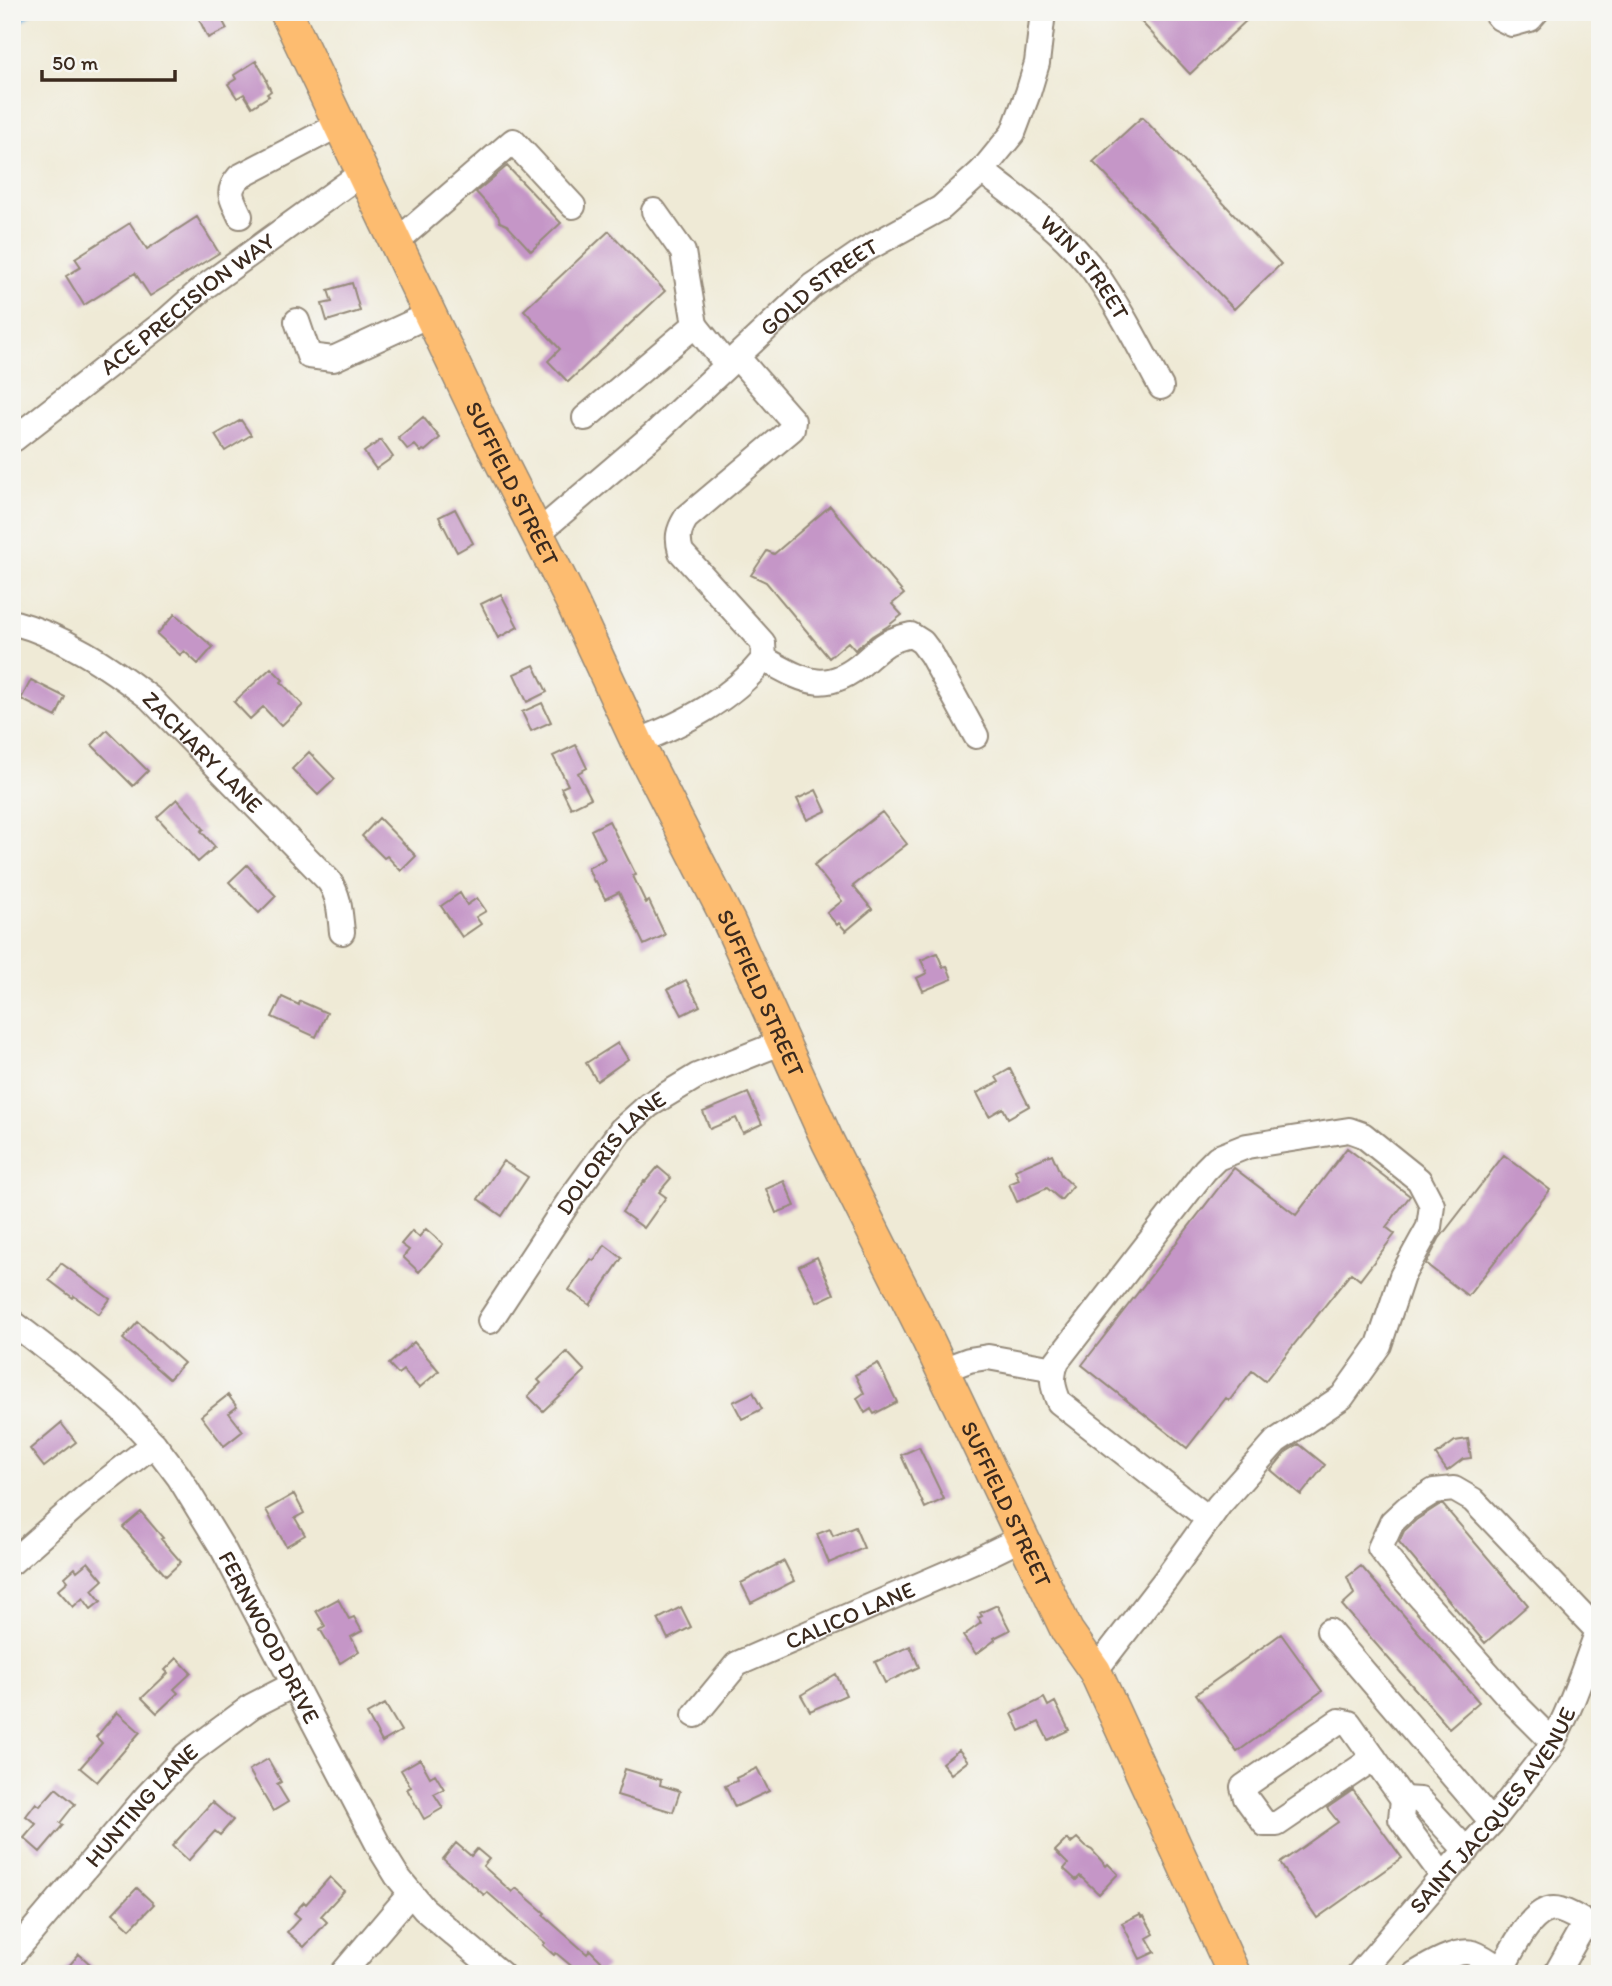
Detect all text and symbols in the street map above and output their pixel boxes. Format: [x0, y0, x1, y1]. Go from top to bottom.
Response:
scale bar [42, 38, 175, 82]
text: 50 m [52, 50, 99, 75]
street label: WIN STREET [1034, 209, 1136, 325]
street label: ACE PRECISION WAY [94, 227, 280, 381]
street label: GOLD STREET [754, 232, 883, 342]
street label: SUFFIELD STREET [459, 397, 565, 571]
street label: ZACHARY LANE [137, 685, 269, 819]
street label: SUFFIELD STREET [711, 905, 811, 1081]
street label: DOLORIS LANE [550, 1084, 671, 1220]
street label: SUFFIELD STREET [955, 1417, 1058, 1592]
street label: FERNWOOD DRIVE [212, 1546, 326, 1728]
street label: CALICO LANE [781, 1575, 919, 1656]
street label: SAINT JACQUES AVENUE [1403, 1702, 1582, 1919]
street label: HUNTING LANE [79, 1737, 203, 1873]

